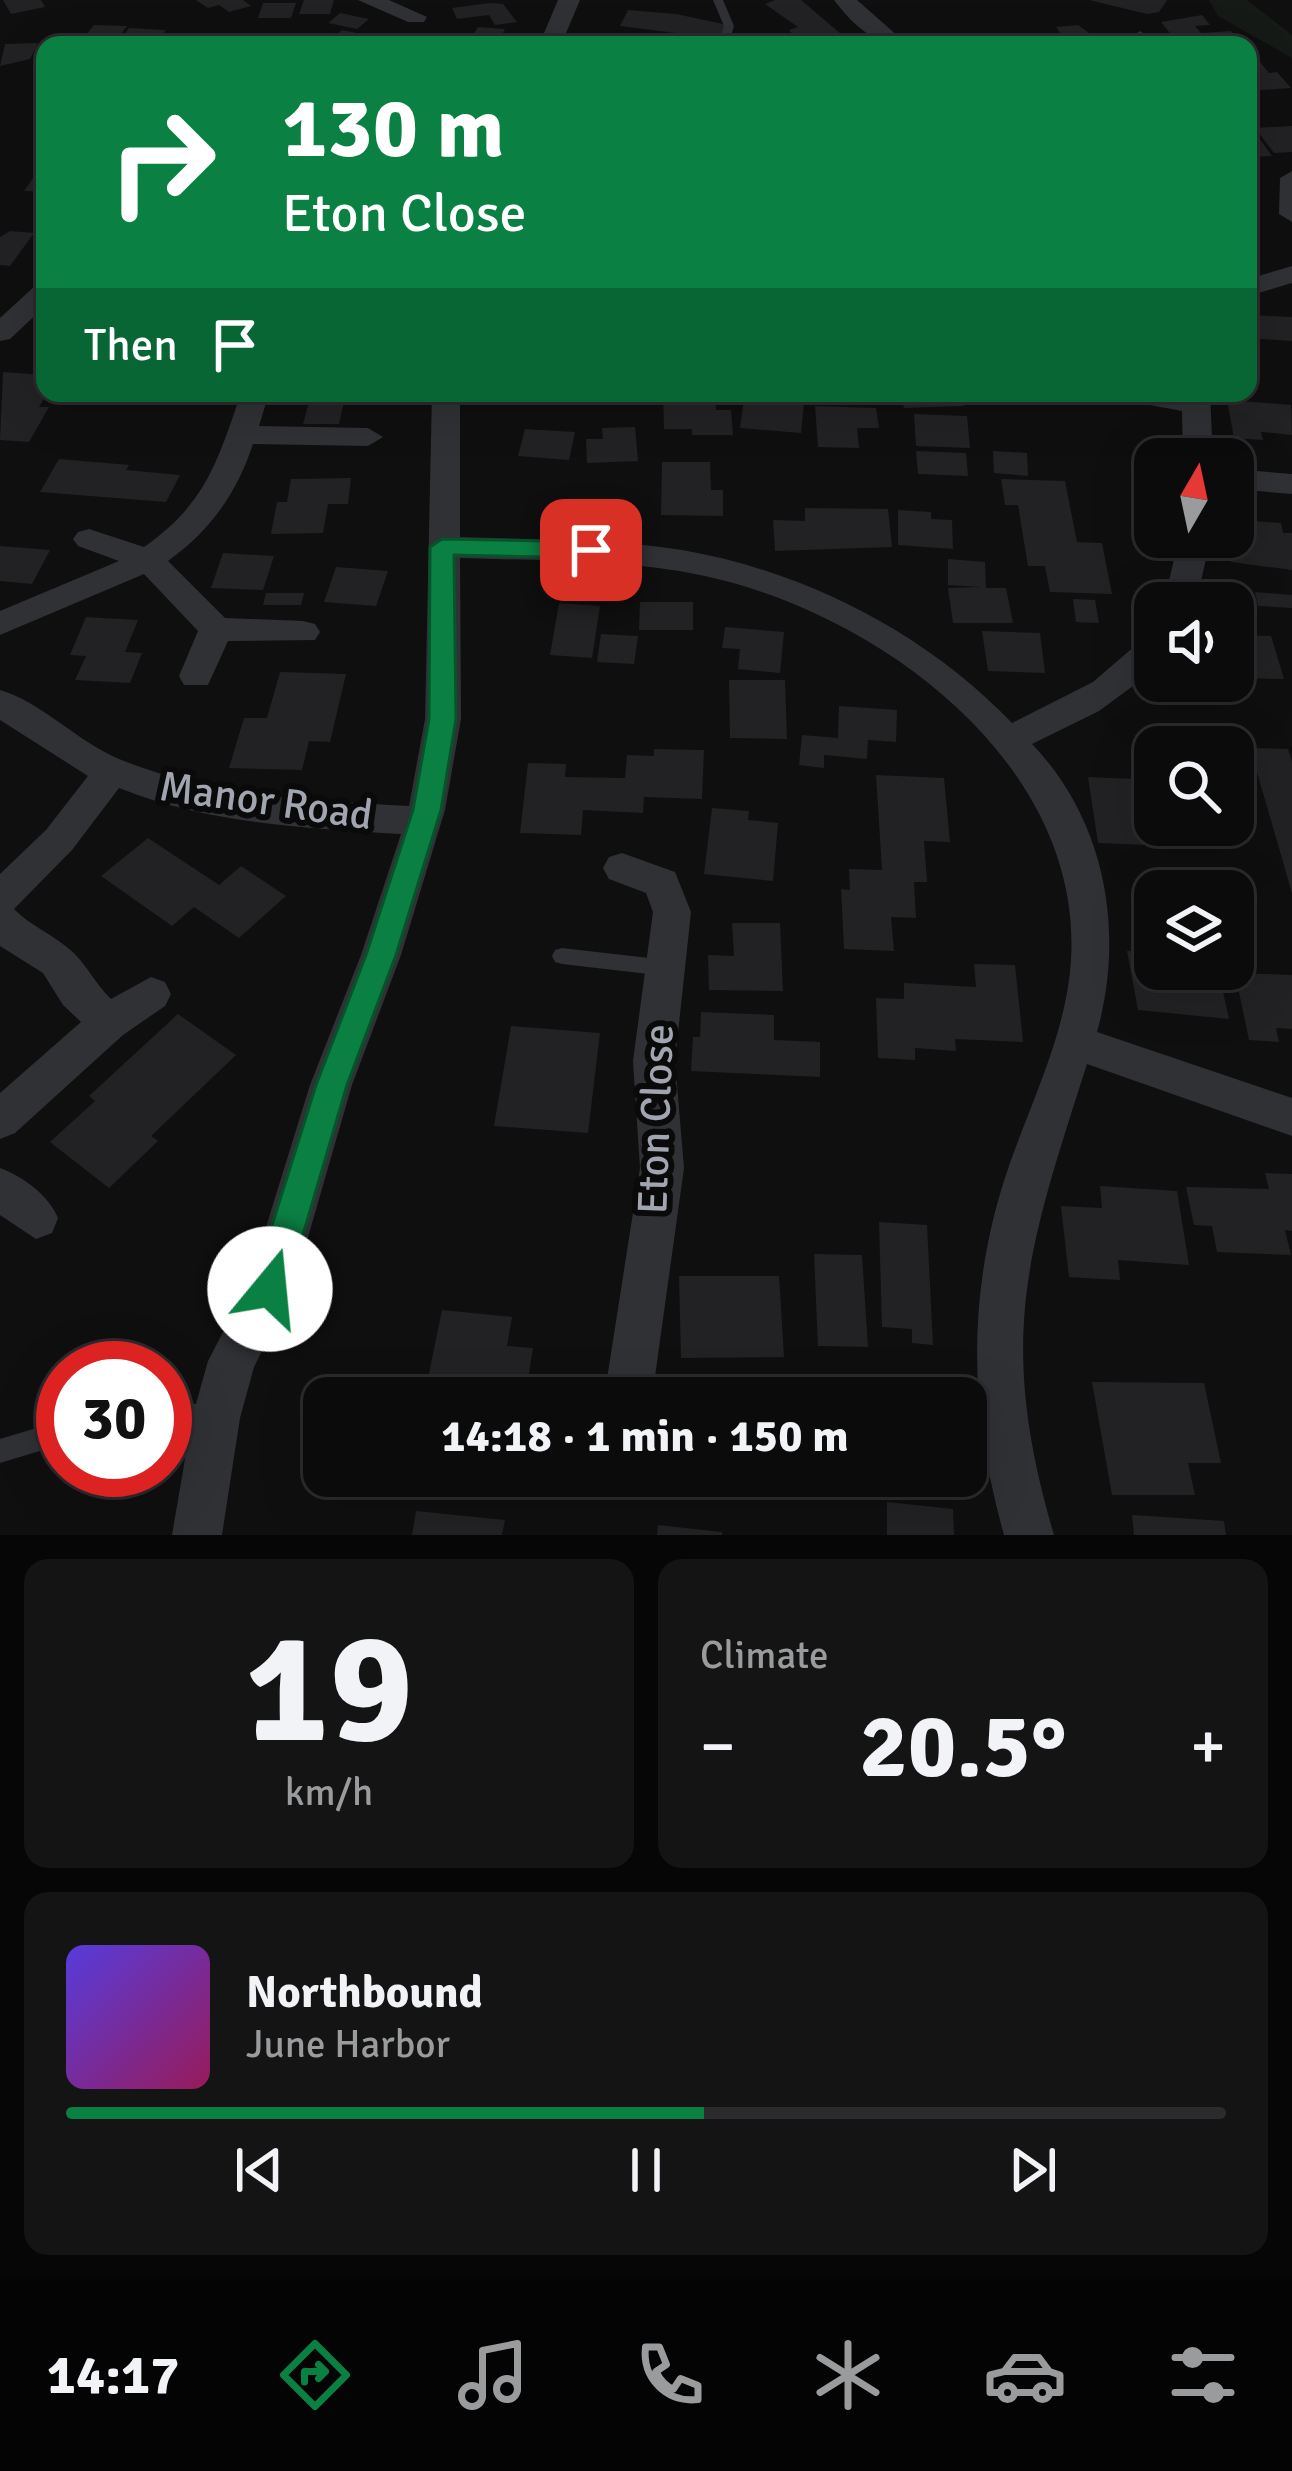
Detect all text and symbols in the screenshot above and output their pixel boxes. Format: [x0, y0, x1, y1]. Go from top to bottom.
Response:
text: 130 m [282, 77, 504, 181]
icon: right [84, 84, 240, 240]
text: Eton Close [282, 180, 527, 247]
icon: arrive [202, 312, 268, 378]
text: Then [84, 318, 178, 373]
north arrow [1134, 438, 1254, 558]
map controls [1134, 438, 1254, 990]
pin [540, 499, 642, 601]
icon: arrive [558, 517, 624, 583]
button: sound [1134, 582, 1254, 702]
button: search [1134, 726, 1254, 846]
street label: Manor Road [156, 761, 376, 841]
button: layers [1134, 870, 1254, 990]
street label: Eton Close [627, 1023, 685, 1215]
position arrow [207, 1226, 333, 1352]
speed limit sign: 30 [36, 1341, 192, 1497]
text: 14:18 · 1 min · 150 m [441, 1409, 849, 1464]
text: 19 [245, 1593, 413, 1786]
text: Climate [700, 1631, 829, 1679]
text: 20.5° [859, 1691, 1067, 1802]
text: − [700, 1706, 736, 1787]
text: + [1190, 1706, 1226, 1787]
text: km/h [285, 1768, 373, 1816]
text: Northbound [246, 1965, 483, 2020]
text: June Harbor [246, 2020, 450, 2068]
icon: previous [226, 2137, 292, 2203]
icon: pause [613, 2137, 679, 2203]
icon: next [1000, 2137, 1066, 2203]
icon: directions [273, 2333, 357, 2417]
icon: music [451, 2333, 535, 2417]
icon: phone [628, 2333, 712, 2417]
icon: climate [806, 2333, 890, 2417]
icon: car [983, 2333, 1067, 2417]
icon: filters [1161, 2333, 1245, 2417]
text: 14:17 [47, 2342, 179, 2409]

